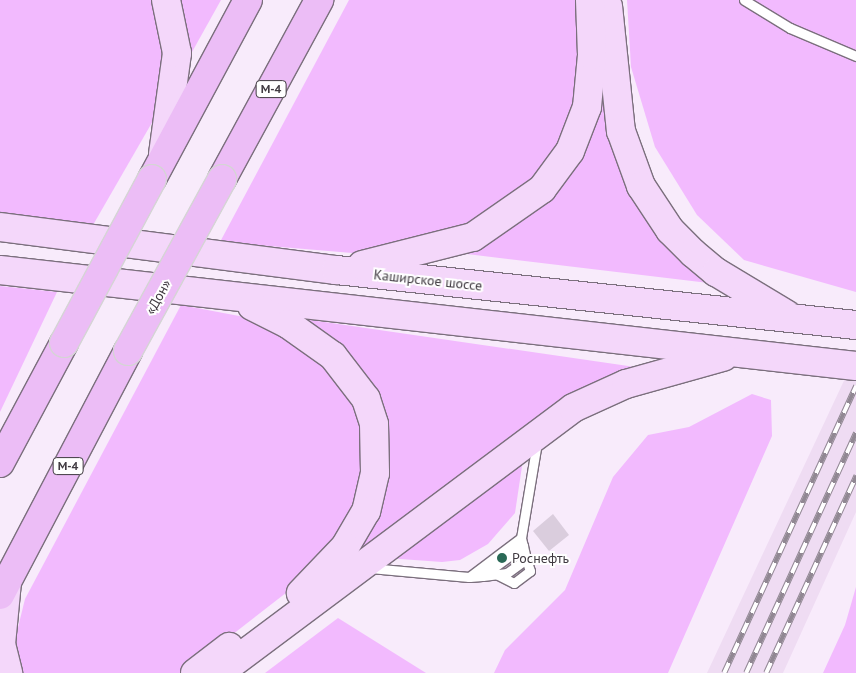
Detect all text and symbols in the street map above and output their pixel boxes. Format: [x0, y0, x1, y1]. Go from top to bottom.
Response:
road number: М-4 [255, 80, 287, 98]
street label: Каширское шоссе [373, 266, 483, 294]
street label: «Дон» [142, 277, 174, 317]
road number: М-4 [52, 456, 84, 476]
place label: Роснефть [512, 550, 569, 566]
marker: Роснефть [496, 552, 508, 564]

